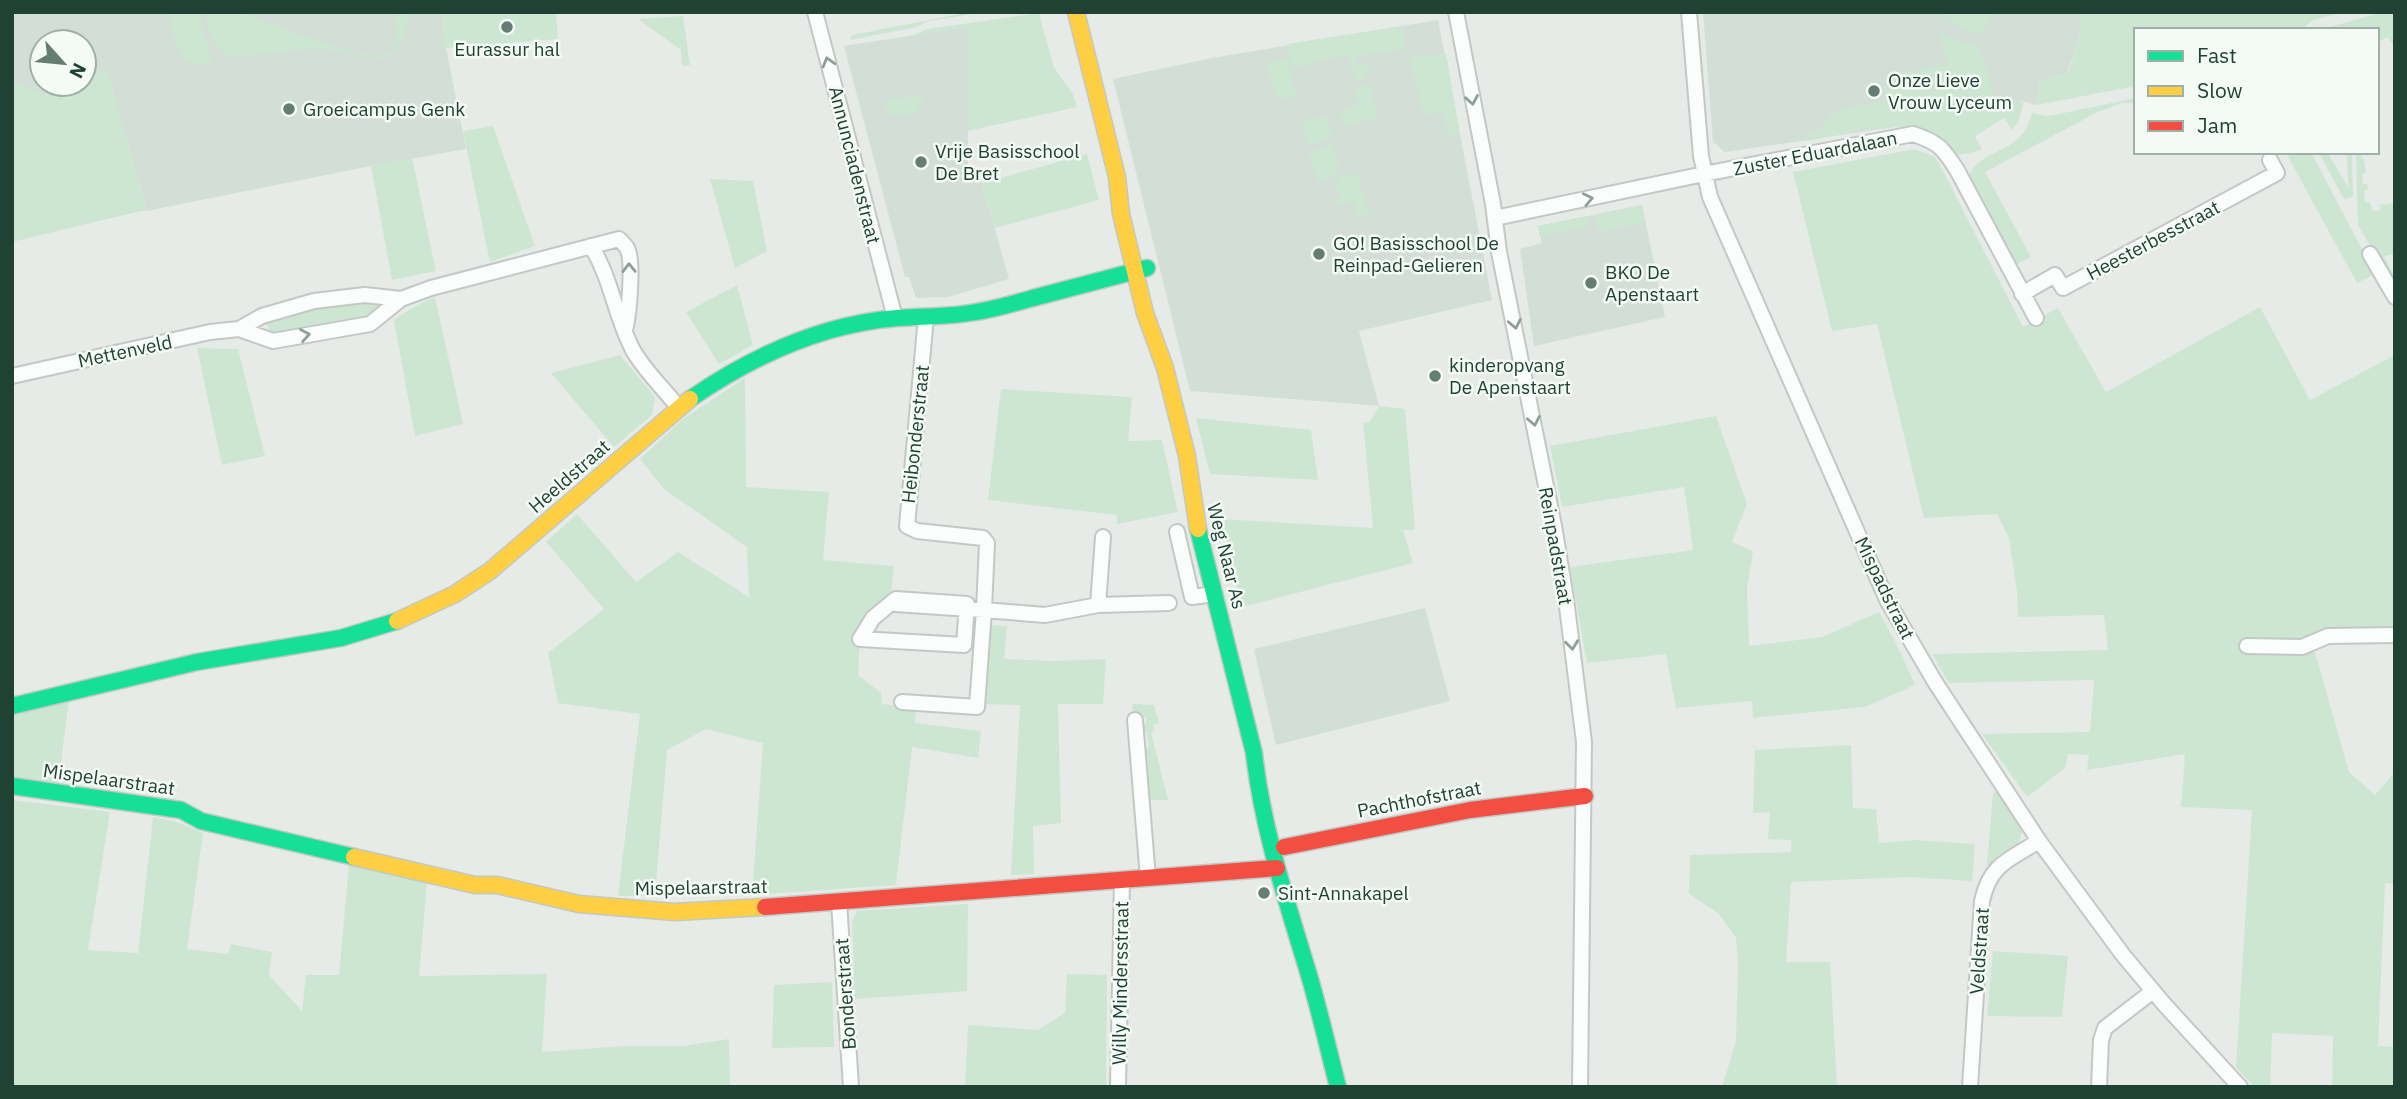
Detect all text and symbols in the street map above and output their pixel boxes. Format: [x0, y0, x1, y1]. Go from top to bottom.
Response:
marker: Eurassur hal [499, 19, 515, 35]
north arrow [28, 28, 98, 98]
legend [2134, 28, 2379, 154]
place label: Eurassur hal [454, 37, 560, 61]
text: Fast [2197, 41, 2237, 69]
one-way arrow [822, 56, 837, 68]
text: N [64, 59, 92, 82]
place label: Onze Lieve Vrouw Lyceum [1888, 68, 2012, 114]
text: Slow [2197, 76, 2243, 104]
marker: Onze Lieve Vrouw Lyceum [1866, 83, 1882, 99]
street label: Annunciadenstraat [824, 84, 886, 246]
one-way arrow [1464, 95, 1479, 106]
place label: Groeicampus Genk [303, 97, 465, 121]
marker: Groeicampus Genk [281, 101, 297, 117]
text: Jam [2197, 111, 2237, 139]
street label: Zuster Eduardalaan [1731, 125, 1899, 181]
place label: Vrije Basisschool De Bret [935, 139, 1079, 185]
marker: Vrije Basisschool De Bret [913, 154, 929, 170]
one-way arrow [1582, 192, 1594, 207]
street label: Heesterbesstraat [2082, 195, 2224, 285]
place label: GO! Basisschool De Reinpad-Gelieren [1333, 231, 1499, 277]
marker: GO! Basisschool De Reinpad-Gelieren [1311, 246, 1327, 262]
place label: BKO De Apenstaart [1605, 260, 1699, 306]
one-way arrow [621, 263, 637, 273]
marker: BKO De Apenstaart [1583, 275, 1599, 291]
one-way arrow [1506, 318, 1521, 330]
one-way arrow [299, 328, 311, 343]
street label: Mettenveld [76, 329, 174, 373]
place label: kinderopvang De Apenstaart [1449, 353, 1571, 399]
street label: Heibonderstraat [896, 364, 934, 504]
marker: kinderopvang De Apenstaart [1427, 368, 1443, 384]
one-way arrow [1525, 415, 1540, 427]
street label: Heeldstraat [523, 434, 615, 518]
street label: Reinpadstraat [1534, 485, 1578, 607]
street label: Weg Naar As [1202, 501, 1252, 611]
street label: Mispadstraat [1850, 533, 1920, 643]
one-way arrow [1564, 639, 1579, 650]
street label: Mispelaarstraat [41, 758, 177, 800]
street label: Pachthofstraat [1355, 775, 1483, 823]
street label: Mispelaarstraat [634, 874, 768, 900]
place label: Sint-Annakapel [1278, 881, 1409, 905]
marker: Sint-Annakapel [1256, 885, 1272, 901]
street label: Willy Mindersstraat [1107, 901, 1133, 1065]
street label: Veldstraat [1964, 907, 1994, 995]
street label: Bonderstraat [829, 937, 861, 1051]

